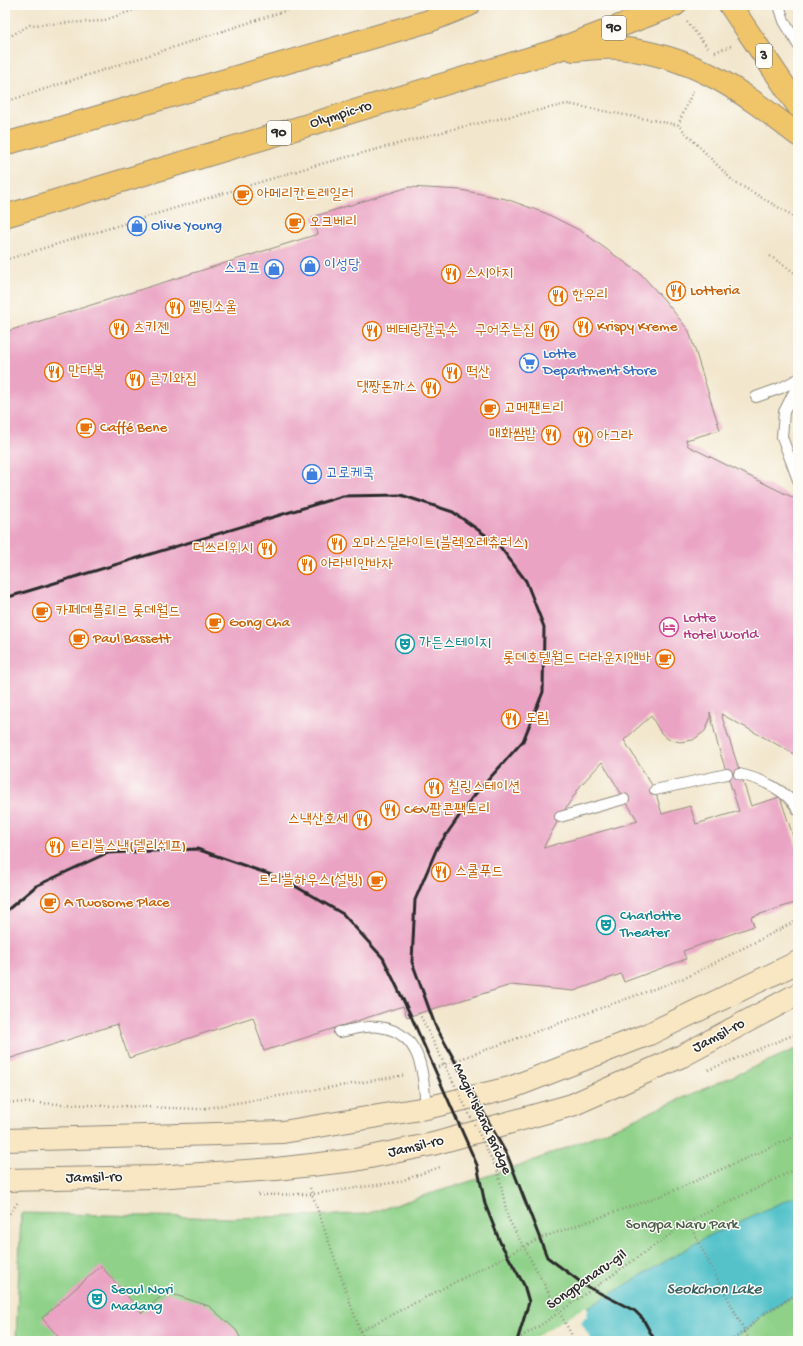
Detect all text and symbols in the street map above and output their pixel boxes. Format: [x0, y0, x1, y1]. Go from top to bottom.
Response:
road number: 90 [602, 16, 626, 40]
road number: 3 [756, 44, 772, 68]
street label: Olympic-ro [308, 97, 374, 133]
road number: 90 [267, 121, 291, 145]
cafe icon: 아메리칸트레일러 [232, 184, 254, 206]
place label: 아메리칸트레일러 [257, 186, 354, 204]
cafe icon: 오크베리 [284, 212, 306, 234]
place label: 오크베리 [309, 214, 357, 232]
shop icon: Olive Young [126, 215, 148, 237]
place label: Olive Young [151, 217, 222, 235]
shop icon: 이성당 [299, 255, 321, 277]
place label: 이성당 [324, 257, 360, 275]
shop icon: 스코프 [263, 258, 285, 280]
place label: 스코프 [224, 260, 260, 278]
restaurant icon: 스시아지 [440, 263, 462, 285]
place label: 스시아지 [465, 265, 513, 283]
restaurant icon: Lotteria [665, 280, 687, 302]
place label: Lotteria [690, 282, 741, 300]
restaurant icon: 한우리 [547, 285, 569, 307]
place label: 한우리 [572, 287, 608, 305]
restaurant icon: 멜팅소울 [164, 297, 186, 319]
place label: 멜팅소울 [189, 299, 237, 317]
restaurant icon: Krispy Kreme [572, 316, 594, 338]
restaurant icon: 츠키젠 [108, 318, 130, 340]
place label: Krispy Kreme [597, 318, 678, 336]
place label: 츠키젠 [133, 320, 169, 338]
restaurant icon: 베테랑칼국수 [361, 320, 383, 342]
restaurant icon: 구어주는집 [538, 320, 560, 342]
place label: 베테랑칼국수 [386, 322, 458, 340]
place label: 구어주는집 [475, 322, 535, 340]
place label: Lotte Department Store [542, 345, 657, 380]
supermarket icon: Lotte Department Store [518, 352, 540, 374]
restaurant icon: 만다복 [43, 361, 65, 383]
restaurant icon: 떡산 [441, 362, 463, 384]
place label: 만다복 [68, 363, 104, 381]
place label: 떡산 [466, 364, 490, 382]
restaurant icon: 큰기와집 [124, 369, 146, 391]
place label: 큰기와집 [149, 371, 197, 389]
restaurant icon: 댓짱돈까스 [420, 377, 442, 399]
place label: 댓짱돈까스 [357, 379, 417, 397]
cafe icon: 고메팬트리 [479, 398, 501, 420]
place label: 고메팬트리 [504, 400, 564, 418]
cafe icon: Caffé Bene [75, 417, 97, 439]
place label: Caffé Bene [100, 419, 167, 437]
restaurant icon: 매화쌈밥 [540, 424, 562, 446]
place label: 매화쌈밥 [489, 426, 537, 444]
restaurant icon: 아그라 [572, 426, 594, 448]
place label: 아그라 [597, 428, 633, 446]
shop icon: 고로케쿡 [301, 463, 323, 485]
place label: 고로케쿡 [326, 465, 374, 483]
restaurant icon: 오마스딜라이트(블렉오레츄러스) [326, 533, 348, 555]
place label: 오마스딜라이트(블렉오레츄러스) [351, 535, 528, 553]
restaurant icon: 더쓰리위시 [256, 538, 278, 560]
place label: 더쓰리위시 [193, 540, 253, 558]
restaurant icon: 아라비안바자 [296, 554, 318, 576]
place label: 아라비안바자 [321, 556, 393, 574]
cafe icon: 카페데플뢰르 롯데월드 [31, 601, 53, 623]
place label: 카페데플뢰르 롯데월드 [56, 603, 180, 621]
place label: Lotte Hotel World [683, 609, 759, 644]
cafe icon: Gong Cha [204, 612, 226, 634]
place label: Gong Cha [229, 614, 291, 632]
hotel icon: Lotte Hotel World [658, 616, 680, 638]
cafe icon: Paul Bassett [68, 628, 90, 650]
place label: Paul Bassett [92, 630, 172, 648]
theatre icon: 가든스테이지 [394, 633, 416, 655]
place label: 가든스테이지 [419, 635, 491, 653]
cafe icon: 롯데호텔월드 더라운지앤바 [654, 648, 676, 670]
place label: 롯데호텔월드 더라운지앤바 [503, 650, 651, 668]
restaurant icon: 도림 [500, 708, 522, 730]
place label: 도림 [525, 710, 549, 728]
restaurant icon: 칠링스테이션 [423, 777, 445, 799]
place label: 칠링스테이션 [448, 779, 520, 797]
restaurant icon: CGV팝콘팩토리 [379, 799, 401, 821]
place label: CGV팝콘팩토리 [404, 801, 490, 819]
restaurant icon: 스낵산호세 [351, 809, 373, 831]
place label: 스낵산호세 [288, 811, 348, 829]
restaurant icon: 트리블스낵(델리쉐프) [44, 836, 66, 858]
place label: 트리블스낵(델리쉐프) [69, 838, 186, 856]
restaurant icon: 스쿨푸드 [430, 861, 452, 883]
place label: 스쿨푸드 [455, 863, 503, 881]
cafe icon: 트리블하우스(설빙) [366, 870, 388, 892]
place label: 트리블하우스(설빙) [258, 872, 363, 890]
cafe icon: A Twosome Place [39, 892, 61, 914]
place label: A Twosome Place [64, 894, 170, 912]
place label: Charlotte Theater [619, 907, 681, 942]
theatre icon: Charlotte Theater [595, 914, 617, 936]
street label: Jamsil-ro [690, 1015, 748, 1057]
street label: Magic Island Bridge [448, 1060, 516, 1178]
street label: Jamsil-ro [386, 1132, 446, 1162]
street label: Jamsil-ro [65, 1169, 123, 1187]
park label: Songpa Naru Park [626, 1216, 739, 1234]
street label: Songpanaru-gil [543, 1246, 631, 1314]
place label: Seoul Nori Madang [111, 1281, 174, 1316]
water label: Seokchon Lake [667, 1281, 762, 1300]
theatre icon: Seoul Nori Madang [86, 1288, 108, 1310]

